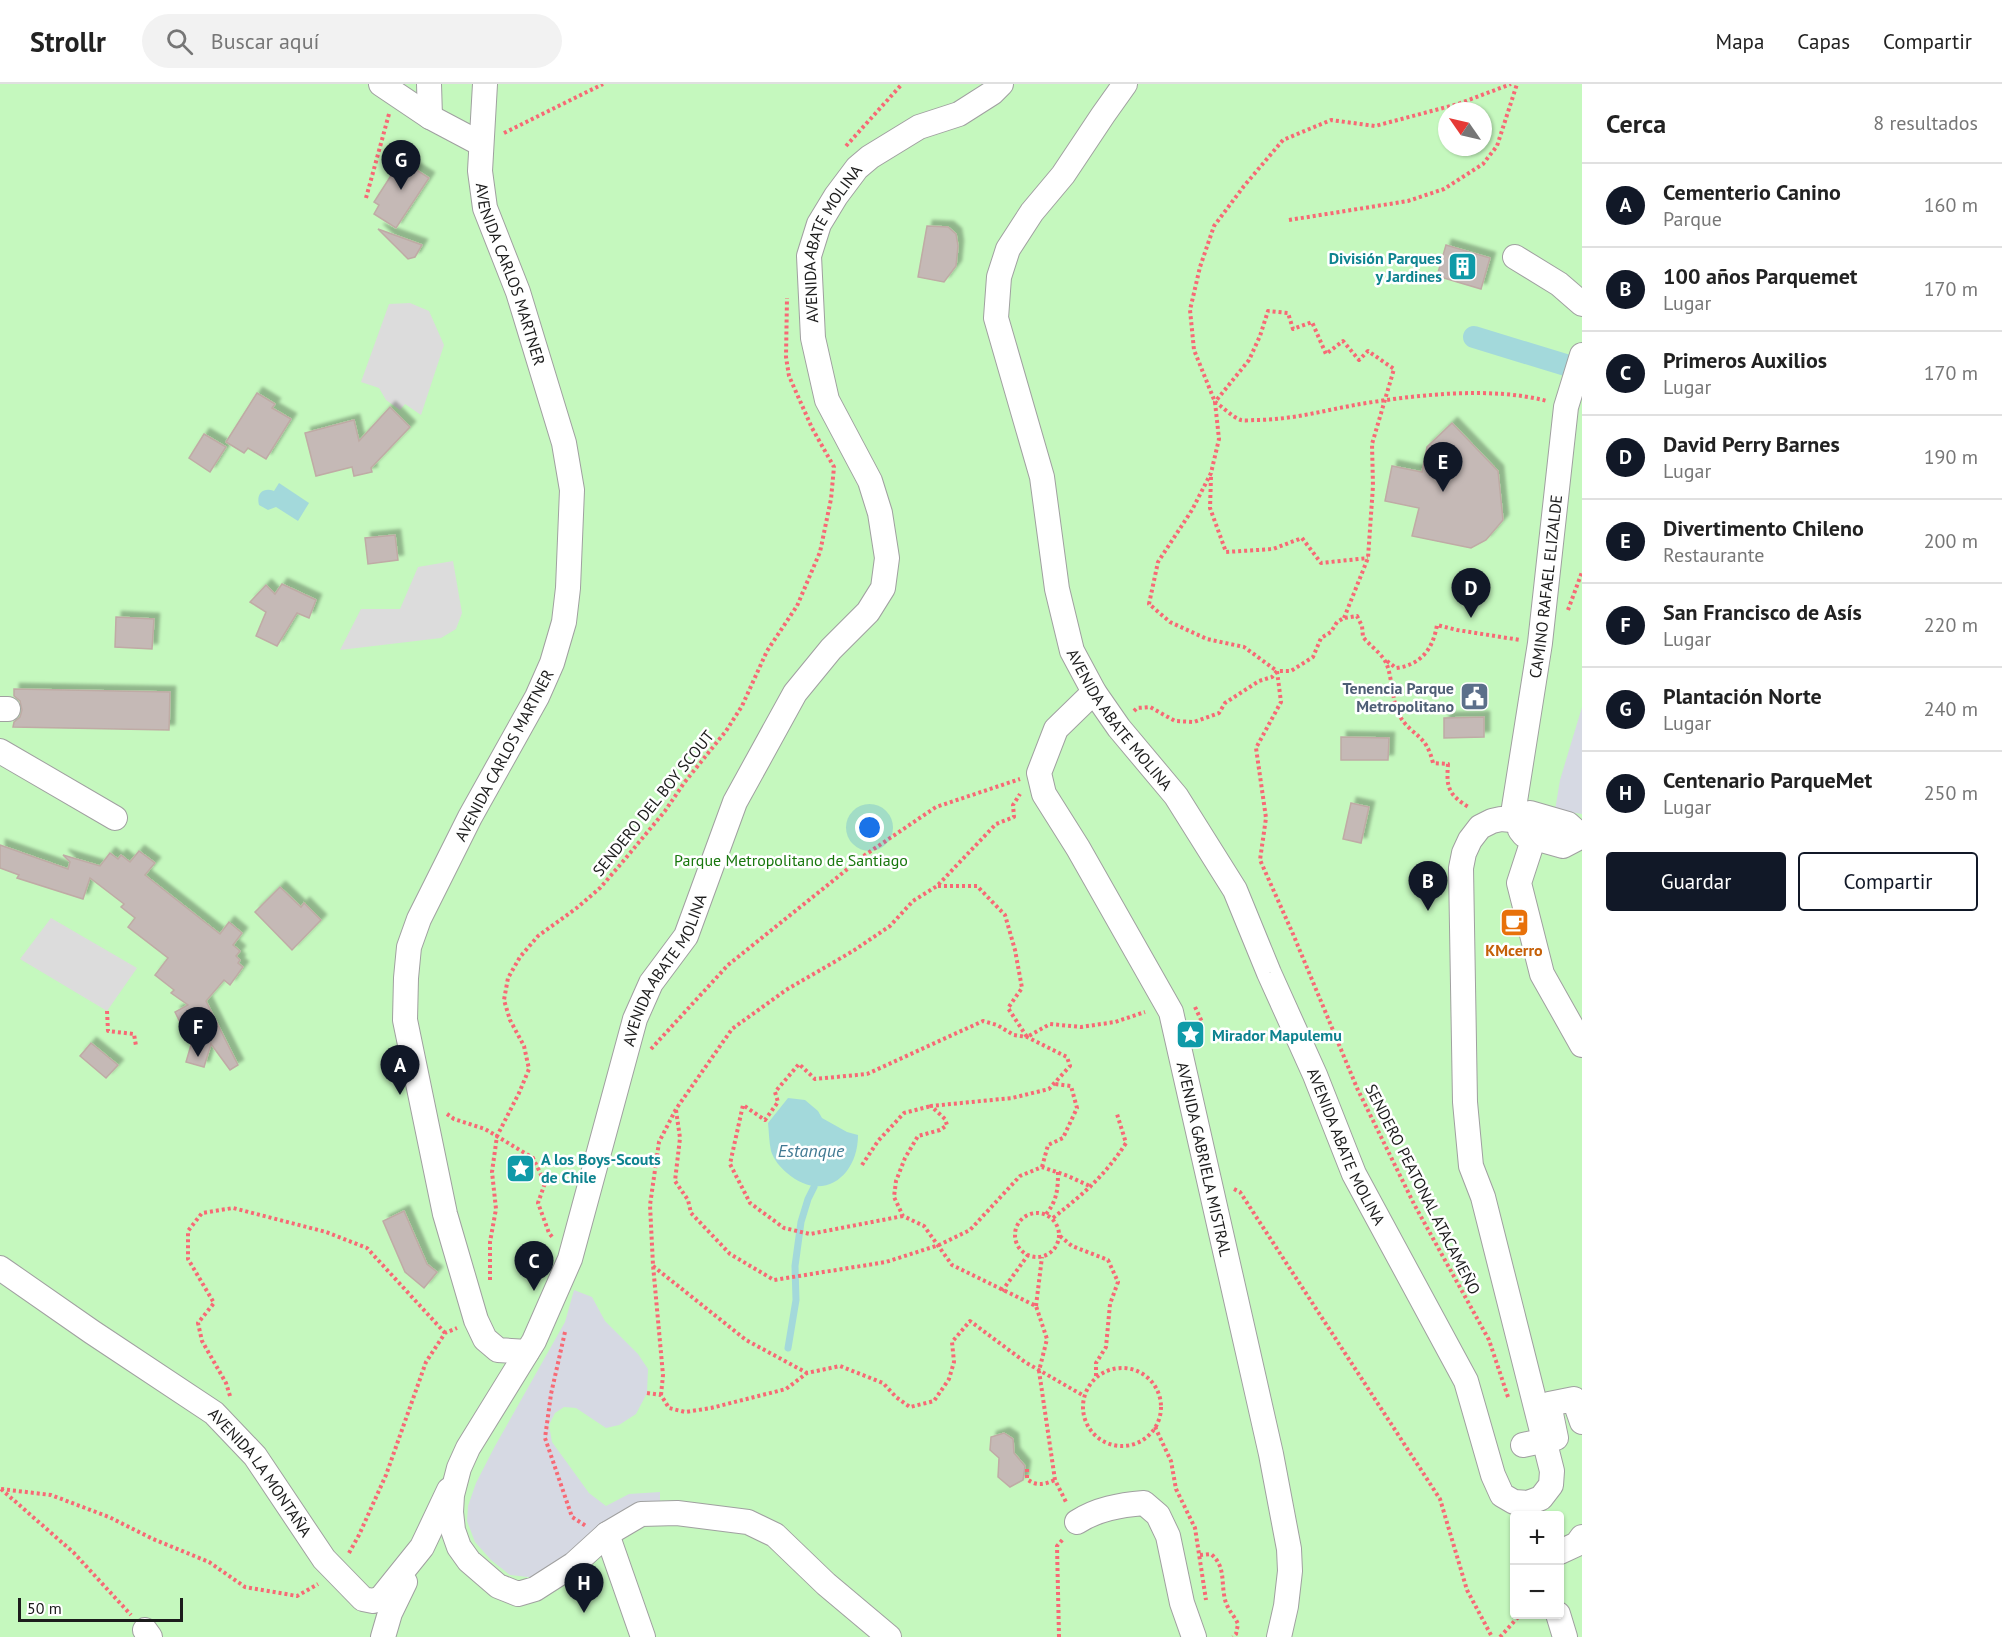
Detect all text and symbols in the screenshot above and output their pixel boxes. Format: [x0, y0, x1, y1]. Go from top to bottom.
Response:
search box [142, 14, 562, 68]
text: Strollr [30, 23, 106, 60]
icon: search [163, 25, 196, 58]
text: Buscar aquí [211, 27, 319, 55]
text: Mapa [1716, 28, 1764, 55]
text: Capas [1797, 28, 1850, 55]
text: Compartir [1883, 28, 1972, 55]
north arrow [1438, 102, 1492, 156]
text: Cerca [1606, 107, 1666, 140]
text: 8 resultados [1873, 110, 1978, 136]
pin: G [382, 141, 420, 190]
street label: AVENIDA ABATE MOLINA [799, 160, 866, 323]
text: Cementerio Canino [1663, 178, 1841, 206]
street label: AVENIDA CARLOS MARTNER [472, 182, 550, 368]
text: A [1619, 192, 1632, 218]
text: 160 m [1924, 192, 1978, 218]
text: Parque [1663, 206, 1722, 232]
place label: División Parques y Jardines [1329, 248, 1442, 286]
building icon: División Parques y Jardines [1447, 251, 1479, 283]
text: 100 años Parquemet [1663, 262, 1858, 290]
text: B [1620, 276, 1631, 302]
text: 170 m [1924, 276, 1978, 302]
text: Lugar [1663, 290, 1711, 316]
text: Primeros Auxilios [1663, 346, 1827, 374]
text: C [1620, 360, 1631, 386]
text: 170 m [1924, 360, 1978, 386]
text: Lugar [1663, 374, 1711, 400]
text: David Perry Barnes [1663, 430, 1840, 458]
pin: E [1424, 442, 1462, 492]
text: D [1619, 444, 1632, 470]
text: 190 m [1924, 444, 1978, 470]
text: Lugar [1663, 458, 1711, 484]
street label: CAMINO RAFAEL ELIZALDE [1525, 494, 1566, 680]
text: Divertimento Chileno [1663, 514, 1864, 542]
text: E [1620, 528, 1631, 554]
text: 200 m [1924, 528, 1978, 554]
text: Restaurante [1663, 542, 1764, 568]
pin: D [1452, 568, 1490, 618]
text: San Francisco de Asís [1663, 598, 1862, 626]
text: F [1620, 612, 1631, 638]
text: 220 m [1924, 612, 1978, 638]
text: Lugar [1663, 626, 1711, 652]
street label: AVENIDA ABATE MOLINA [1063, 645, 1177, 795]
street label: AVENIDA CARLOS MARTNER [450, 666, 558, 844]
place label: Tenencia Parque Metropolitano [1342, 678, 1454, 716]
public building icon: Tenencia Parque Metropolitano [1459, 681, 1491, 713]
text: Plantación Norte [1663, 682, 1822, 710]
text: G [1619, 696, 1632, 722]
text: 240 m [1924, 696, 1978, 722]
text: Lugar [1663, 710, 1711, 736]
street label: SENDERO DEL BOY SCOUT [588, 726, 718, 880]
text: Centenario ParqueMet [1663, 766, 1872, 794]
text: H [1619, 780, 1632, 806]
text: 250 m [1924, 780, 1978, 806]
text: Lugar [1663, 794, 1711, 820]
your location [855, 813, 884, 842]
park label: Parque Metropolitano de Santiago [674, 850, 908, 870]
button: Guardar [1606, 852, 1786, 911]
button: Compartir [1798, 852, 1978, 911]
pin: B [1408, 862, 1448, 911]
street label: AVENIDA ABATE MOLINA [618, 890, 711, 1048]
cafe icon: KMcerro [1498, 906, 1530, 938]
place label: KMcerro [1485, 940, 1543, 960]
pin: F [178, 1008, 218, 1057]
place icon: Mirador Mapulemu [1175, 1019, 1207, 1051]
place label: Mirador Mapulemu [1212, 1025, 1342, 1045]
pin: A [380, 1046, 420, 1095]
street label: AVENIDA GABRIELA MISTRAL [1173, 1060, 1236, 1258]
street label: AVENIDA ABATE MOLINA [1303, 1065, 1390, 1229]
street label: SENDERO PEATONAL ATACAMEÑO [1361, 1081, 1485, 1298]
water label: Estanque [778, 1139, 845, 1162]
place label: A los Boys-Scouts de Chile [541, 1149, 661, 1187]
place icon: A los Boys-Scouts de Chile [504, 1152, 536, 1184]
pin: C [514, 1242, 554, 1291]
street label: AVENIDA LA MONTAÑA [204, 1404, 317, 1541]
map controls [1510, 1511, 1564, 1619]
button: + [1510, 1511, 1564, 1565]
pin: H [564, 1564, 604, 1613]
button: − [1510, 1565, 1564, 1619]
scale bar [18, 1595, 183, 1622]
text: 50 m [27, 1598, 62, 1618]

